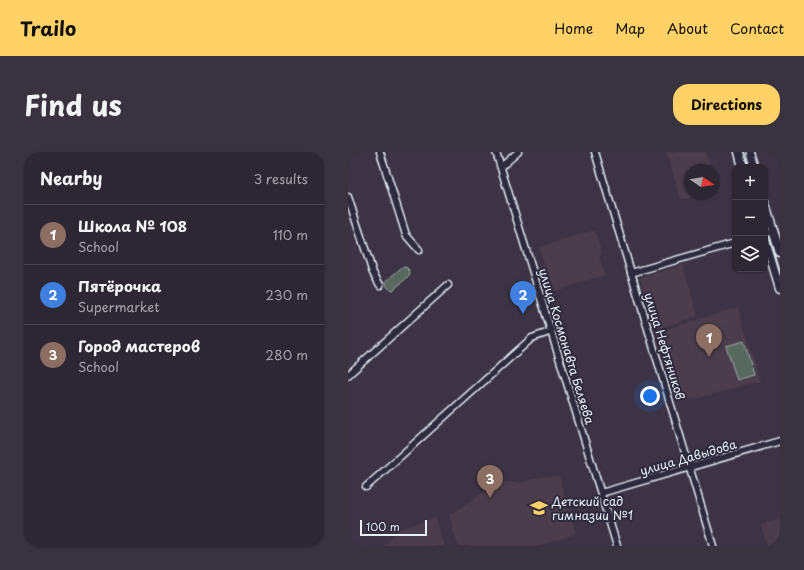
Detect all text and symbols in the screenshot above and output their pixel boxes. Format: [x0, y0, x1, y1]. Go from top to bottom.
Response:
text: Trailo [20, 14, 76, 42]
text: Home [554, 18, 593, 39]
text: Map [615, 18, 645, 39]
text: About [667, 18, 708, 39]
text: Contact [730, 18, 784, 39]
text: Find us [24, 83, 122, 126]
button: Directions [673, 84, 780, 125]
north arrow [684, 164, 720, 200]
map controls [732, 164, 768, 272]
button: + [732, 164, 768, 200]
text: Nearby [40, 165, 102, 191]
text: 3 results [254, 169, 308, 188]
button: − [732, 200, 768, 236]
text: Школа № 108 [78, 214, 187, 237]
text: 1 [50, 225, 56, 244]
text: 110 m [273, 225, 308, 244]
button: layers [732, 236, 768, 272]
text: School [78, 237, 119, 256]
street label: улица Космонавта Беляева [535, 266, 599, 427]
text: Пятёрочка [78, 274, 161, 297]
pin: 2 [510, 281, 536, 314]
text: 2 [48, 285, 58, 304]
text: 230 m [266, 285, 308, 304]
street label: улица Нефтяников [640, 290, 690, 402]
text: Supermarket [78, 297, 160, 316]
pin: 1 [696, 324, 722, 357]
text: Город мастеров [78, 334, 200, 357]
text: 3 [49, 345, 57, 364]
text: 280 m [266, 345, 308, 364]
text: School [78, 357, 119, 376]
your location [640, 386, 660, 406]
street label: улица Давыдова [638, 434, 739, 479]
pin: 3 [477, 465, 503, 498]
place label: Детский сад гимназии №1 [551, 492, 633, 524]
school or university icon: Детский сад гимназии №1 [529, 498, 549, 518]
scale bar [360, 518, 427, 537]
text: 100 m [366, 518, 400, 535]

